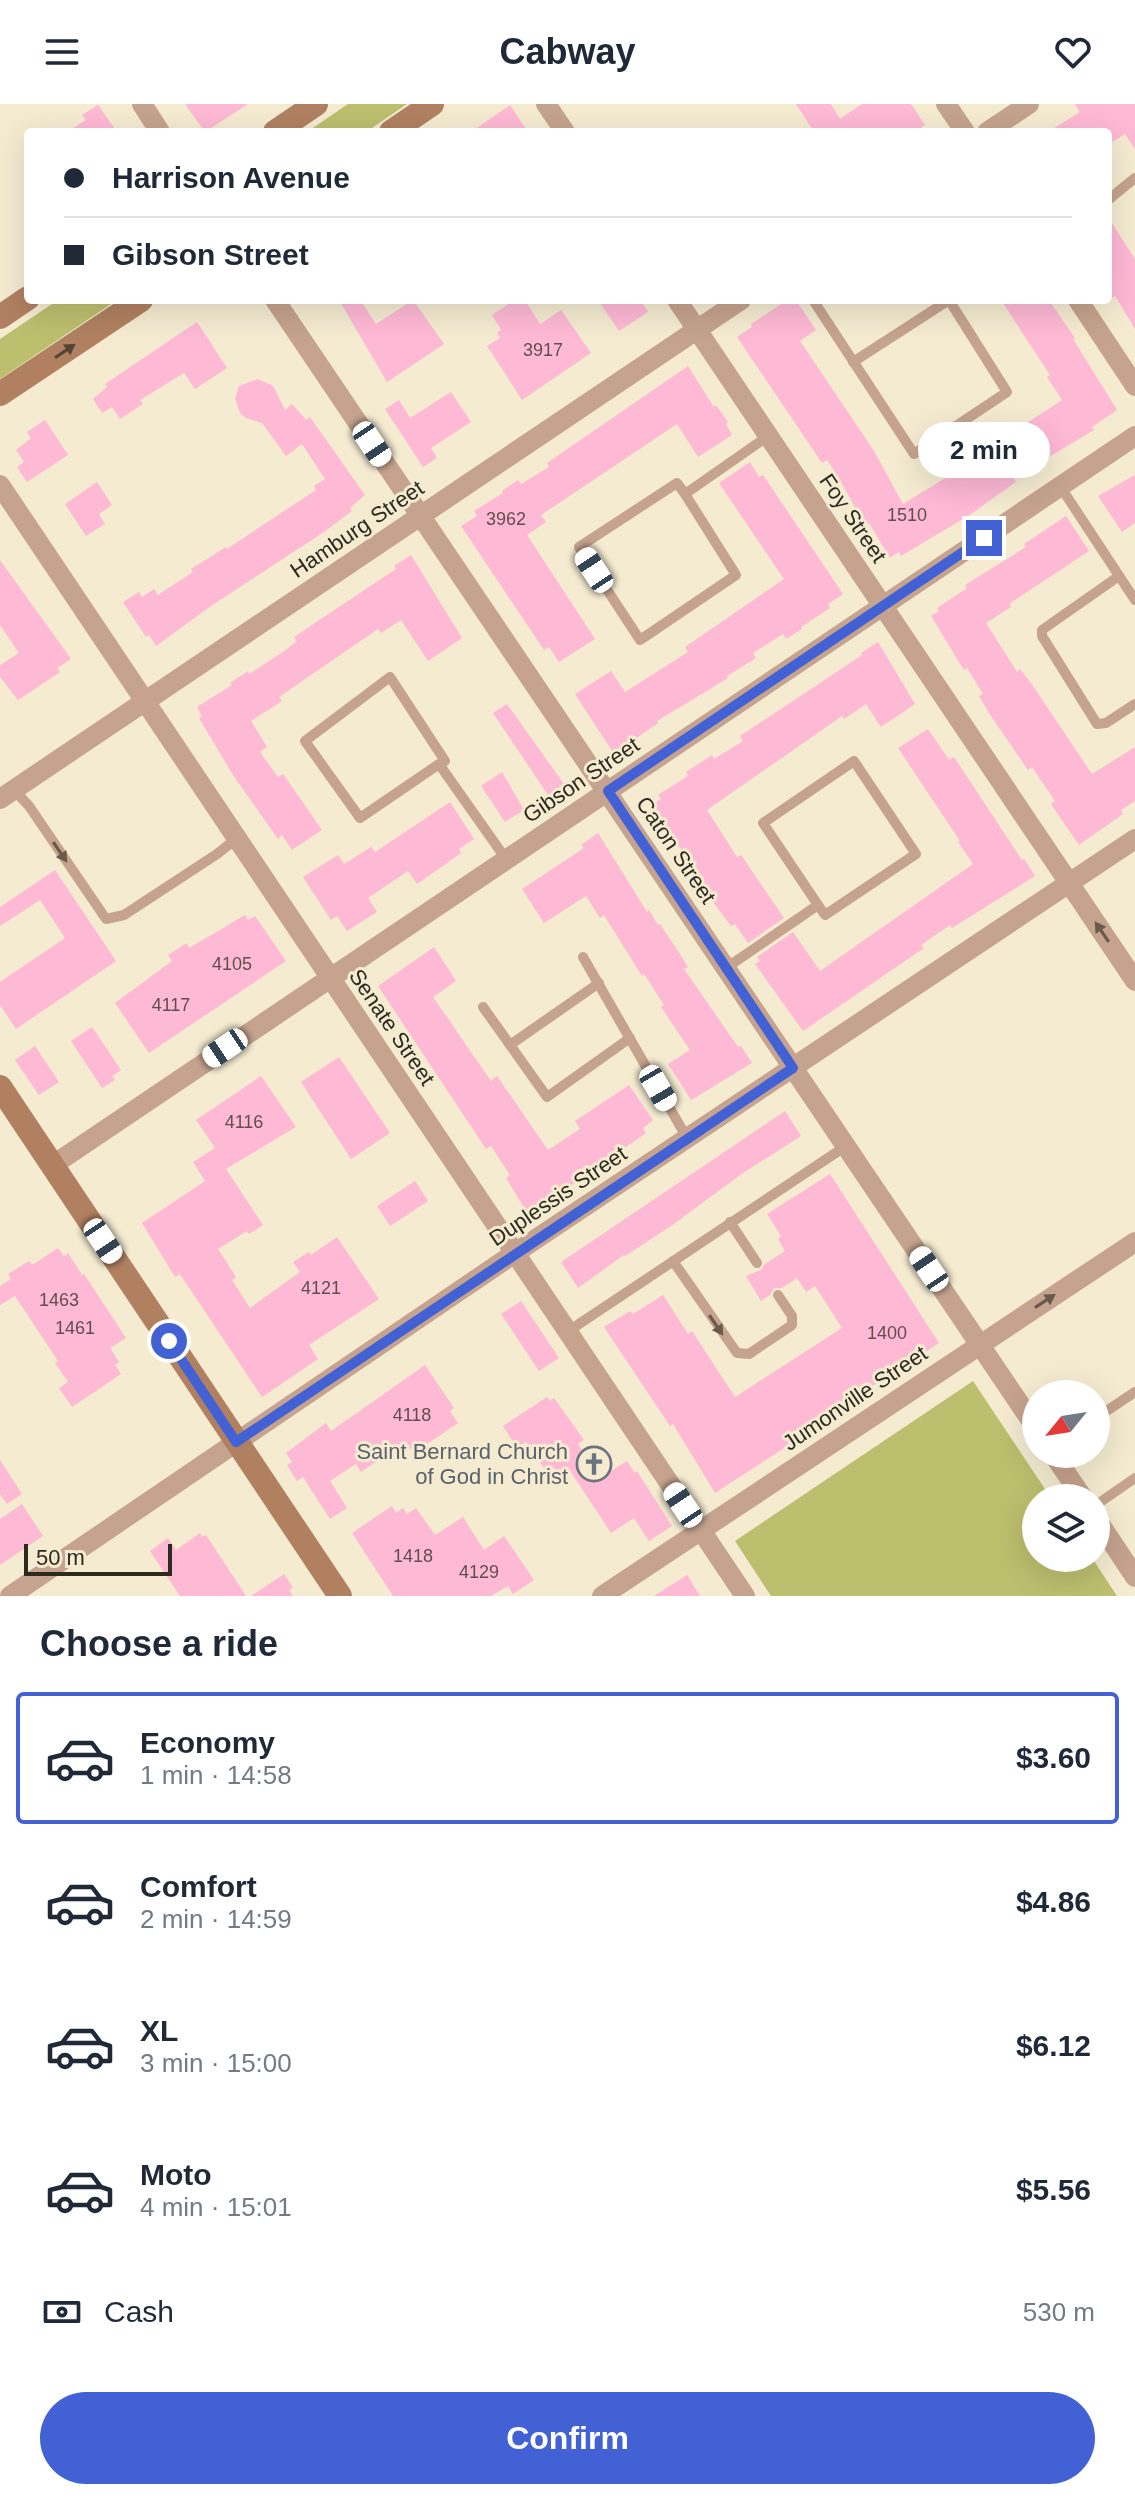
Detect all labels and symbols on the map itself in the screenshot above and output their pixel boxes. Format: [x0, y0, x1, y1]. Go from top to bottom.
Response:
house number: 3917 [523, 340, 563, 360]
one-way arrow [54, 344, 75, 359]
car [349, 417, 395, 471]
callout: 2 min [918, 422, 1050, 478]
street label: Foy Street [814, 469, 892, 567]
street label: Hamburg Street [286, 475, 428, 583]
house number: 1510 [887, 505, 927, 525]
house number: 3962 [486, 509, 526, 529]
route end [966, 520, 1002, 556]
car [571, 543, 617, 597]
street label: Gibson Street [518, 732, 644, 828]
street label: Caton Street [631, 792, 721, 908]
one-way arrow [52, 842, 67, 863]
one-way arrow [1095, 922, 1110, 943]
house number: 4105 [212, 954, 252, 974]
street label: Senate Street [344, 964, 440, 1090]
house number: 4117 [152, 995, 190, 1015]
car [198, 1025, 252, 1071]
car [636, 1061, 680, 1115]
house number: 4116 [225, 1112, 263, 1132]
street label: Duplessis Street [485, 1141, 631, 1251]
car [80, 1214, 126, 1268]
car [906, 1242, 952, 1296]
house number: 4121 [301, 1278, 341, 1298]
house number: 1463 [39, 1290, 79, 1310]
one-way arrow [1034, 1294, 1056, 1308]
one-way arrow [709, 1315, 724, 1336]
house number: 1461 [55, 1318, 95, 1338]
route start [151, 1323, 187, 1359]
house number: 1400 [867, 1323, 907, 1343]
street label: Jumonville Street [778, 1340, 932, 1456]
north arrow [1022, 1380, 1110, 1468]
house number: 4118 [393, 1405, 431, 1425]
place label: Saint Bernard Church of God in Christ [356, 1439, 568, 1489]
church icon: Saint Bernard Church of God in Christ [575, 1445, 613, 1483]
car [660, 1478, 706, 1532]
scale bar [24, 1540, 172, 1576]
house number: 1418 [393, 1546, 433, 1566]
house number: 4129 [459, 1562, 499, 1582]

